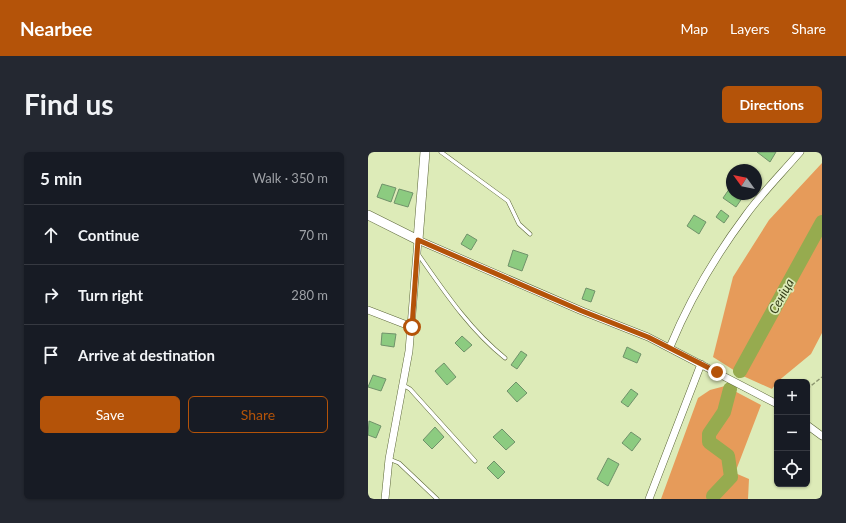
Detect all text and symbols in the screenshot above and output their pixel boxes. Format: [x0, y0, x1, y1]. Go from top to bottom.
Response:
text: Nearbee [20, 17, 92, 40]
text: Map [680, 20, 708, 37]
text: Layers [730, 20, 770, 37]
text: Share [792, 20, 826, 37]
button: Directions [722, 86, 822, 123]
text: Find us [24, 87, 114, 121]
north arrow [726, 164, 762, 200]
text: 5 min [40, 168, 82, 189]
text: Walk · 350 m [252, 170, 328, 186]
icon: ahead [40, 224, 62, 246]
text: Continue [78, 226, 139, 244]
text: 70 m [299, 227, 328, 243]
water label: Сеніца [765, 275, 797, 316]
icon: right [40, 284, 62, 306]
text: Turn right [78, 286, 143, 304]
text: 280 m [291, 287, 328, 303]
route start [403, 318, 421, 336]
icon: arrive [40, 344, 62, 366]
text: Arrive at destination [78, 346, 215, 364]
route end [708, 363, 726, 381]
map controls [774, 379, 810, 487]
button: + [774, 379, 810, 415]
button: Save [40, 396, 180, 433]
button: Share [188, 396, 328, 433]
button: − [774, 415, 810, 451]
button: locate [774, 451, 810, 487]

